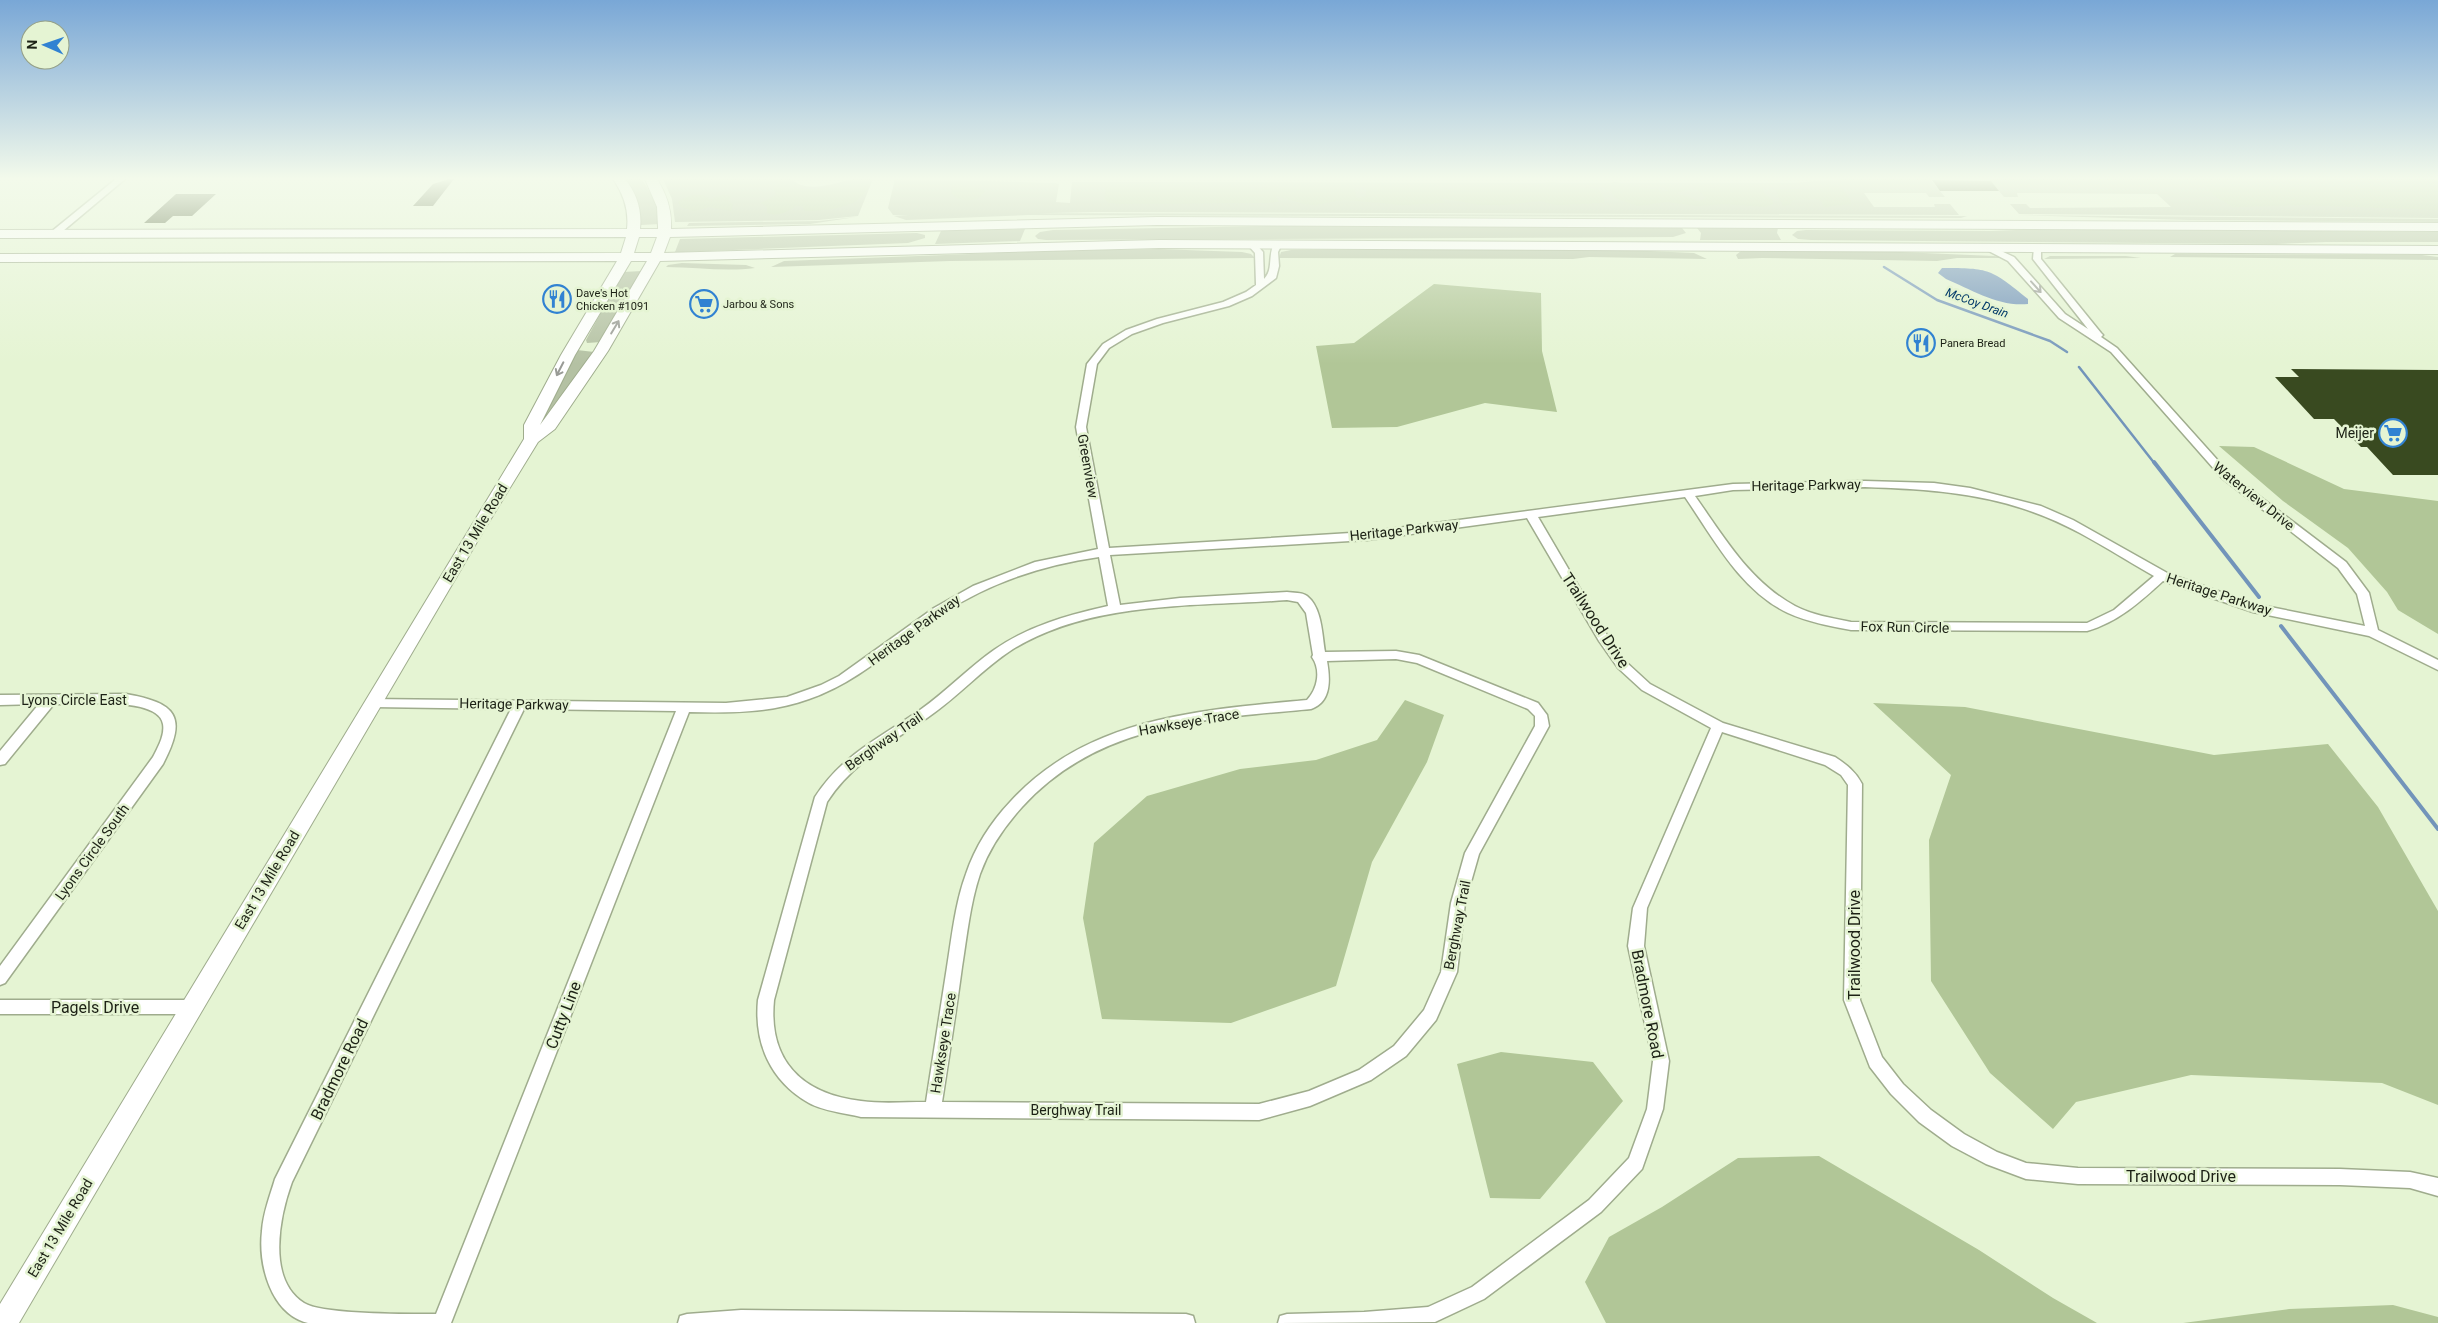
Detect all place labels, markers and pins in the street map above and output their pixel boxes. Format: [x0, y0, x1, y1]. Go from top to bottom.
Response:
restaurant icon: Dave's Hot Chicken #1091 [542, 284, 572, 314]
place label: Dave's Hot Chicken #1091 [576, 287, 649, 313]
supermarket icon: Jarbou & Sons [689, 289, 719, 319]
place label: Jarbou & Sons [723, 298, 794, 311]
restaurant icon: Panera Bread [1906, 328, 1936, 358]
place label: Panera Bread [1940, 337, 2006, 350]
supermarket icon: Meijer [2378, 418, 2408, 448]
place label: Meijer [2335, 425, 2374, 441]

